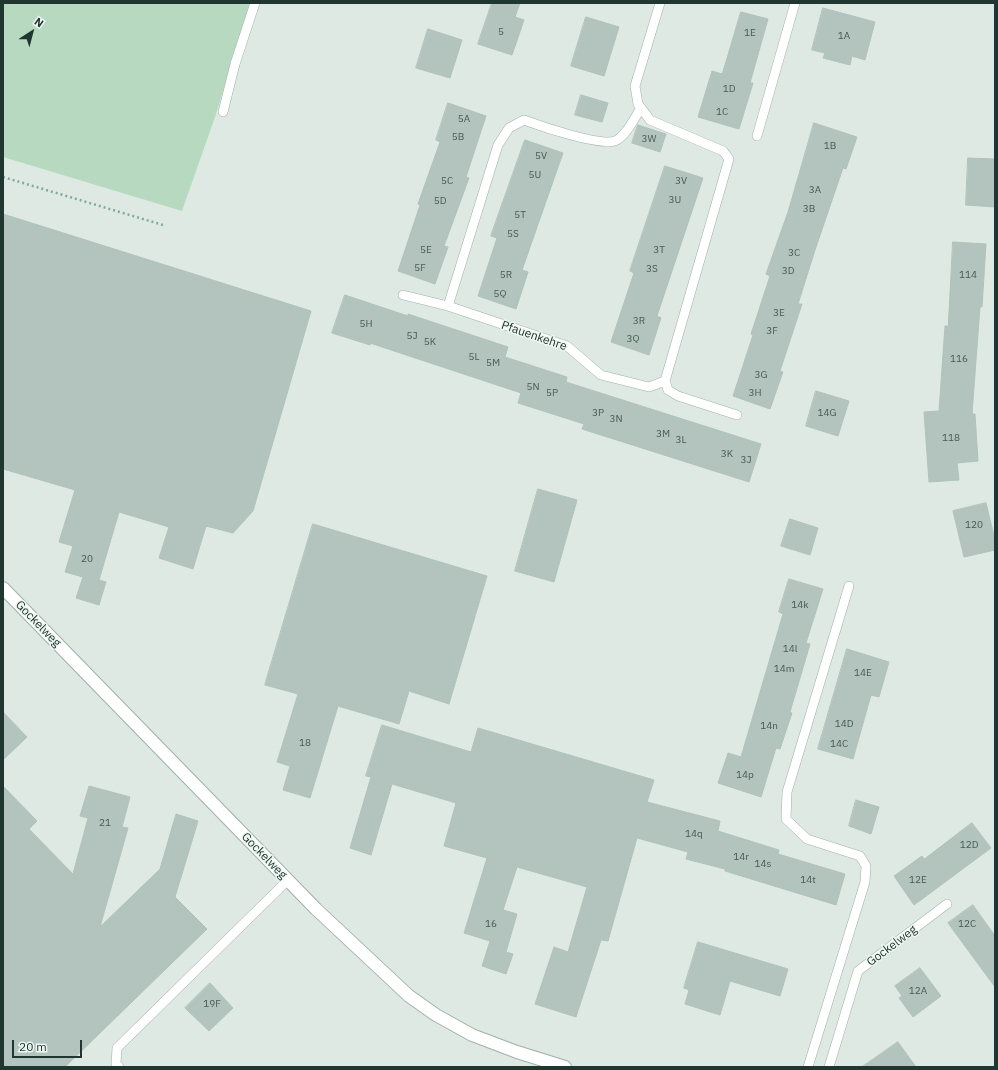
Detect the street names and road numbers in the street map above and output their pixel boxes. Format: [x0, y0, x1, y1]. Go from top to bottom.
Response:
street label: Pfauenkehre [499, 318, 569, 354]
street label: Gockelweg [12, 598, 64, 650]
street label: Gockelweg [238, 830, 290, 882]
street label: Gockelweg [864, 922, 920, 970]

